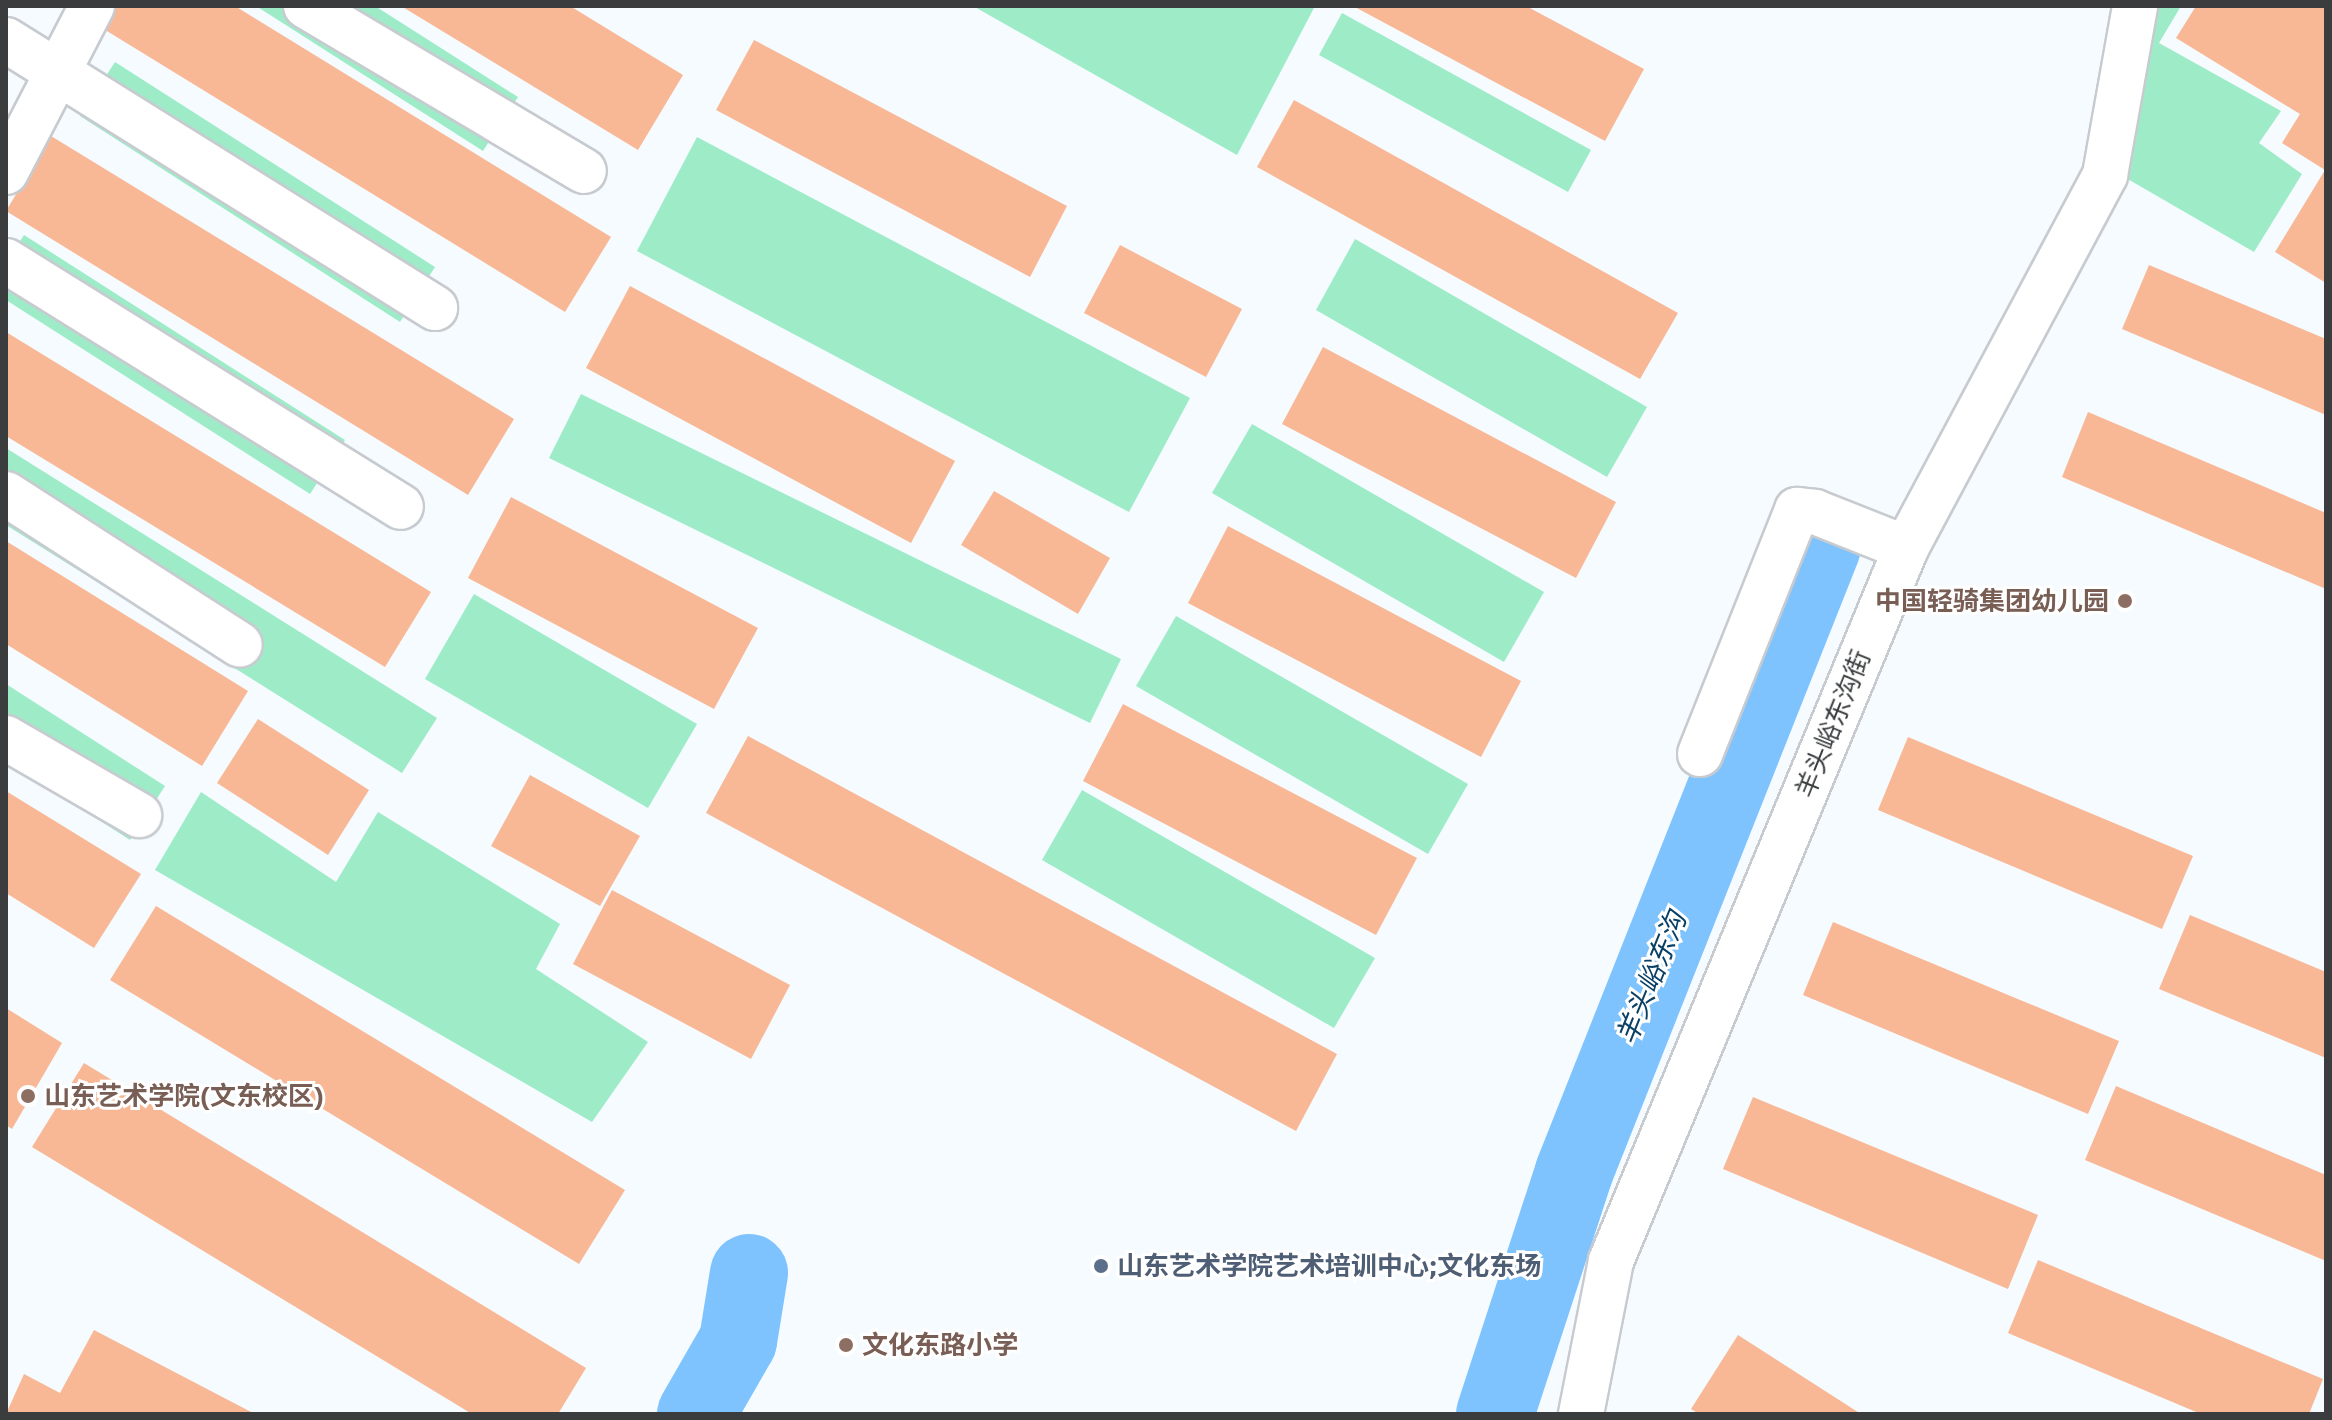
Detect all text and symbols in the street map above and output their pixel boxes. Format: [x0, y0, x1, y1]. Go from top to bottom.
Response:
place label: 中国轻骑集团幼儿园 [1875, 585, 2109, 617]
marker: 中国轻骑集团幼儿园 [2116, 592, 2134, 610]
street label: 羊头峪东沟街 [1789, 646, 1877, 802]
water label: 羊头峪东沟 [1609, 907, 1693, 1049]
place label: 山东艺术学院(文东校区) [44, 1080, 324, 1112]
marker: 山东艺术学院(文东校区) [19, 1087, 37, 1105]
place label: 山东艺术学院艺术培训中心;文化东场 [1117, 1250, 1541, 1282]
marker: 山东艺术学院艺术培训中心;文化东场 [1092, 1257, 1110, 1275]
place label: 文化东路小学 [862, 1329, 1018, 1361]
marker: 文化东路小学 [837, 1336, 855, 1354]

